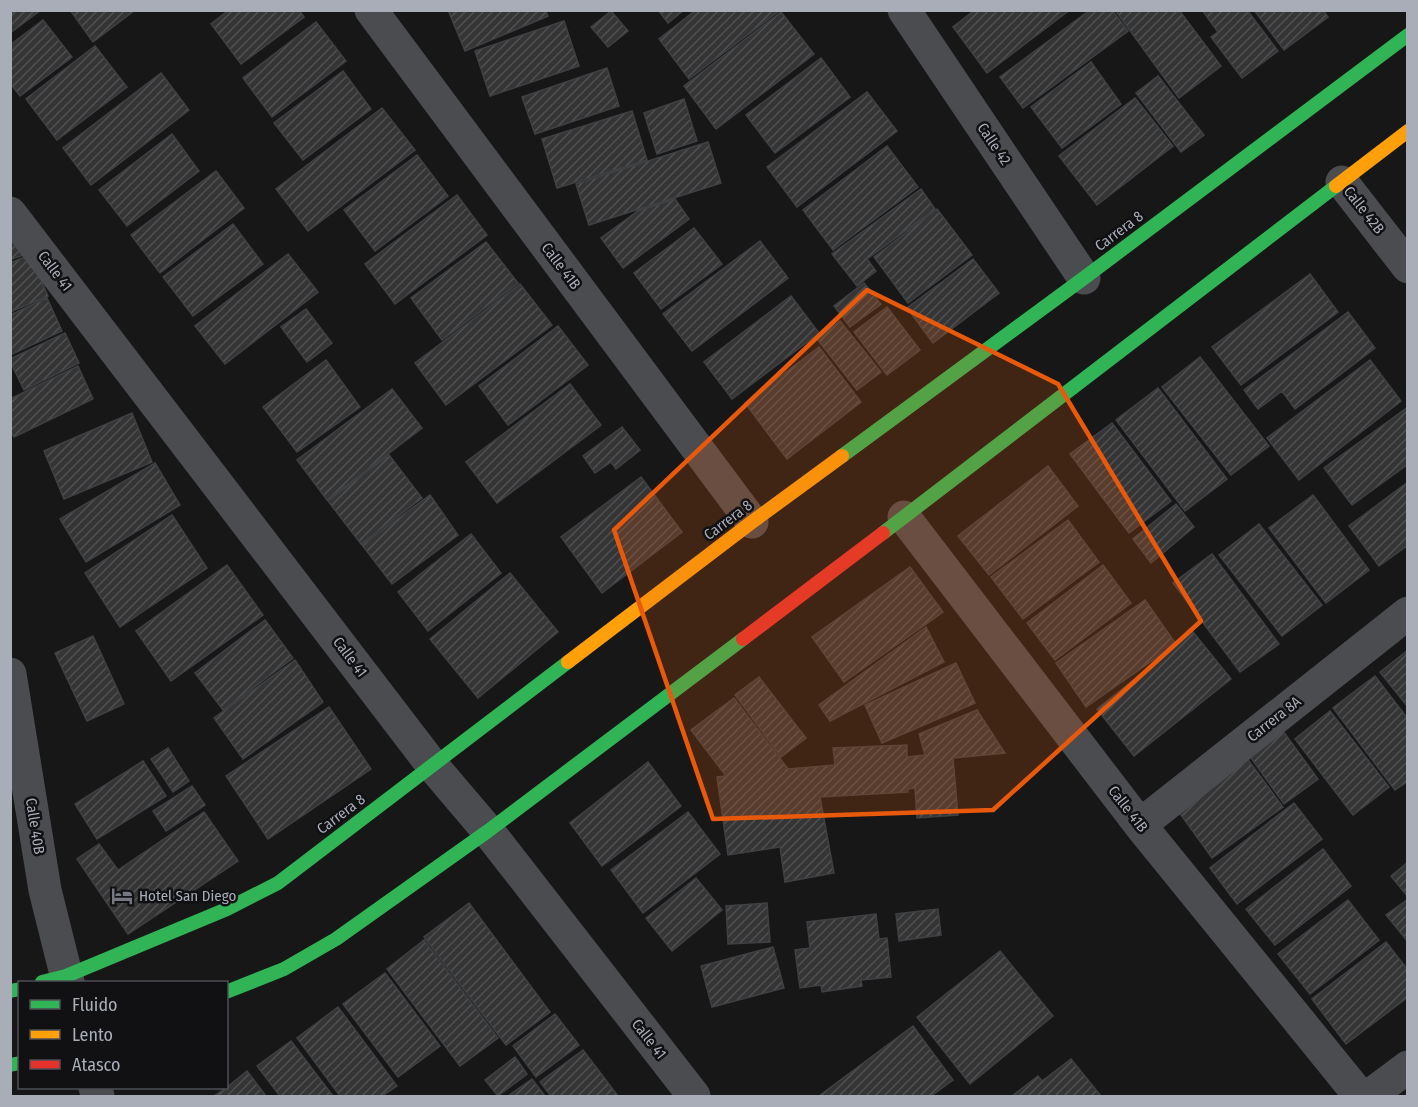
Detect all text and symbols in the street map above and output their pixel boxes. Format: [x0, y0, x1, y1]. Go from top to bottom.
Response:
street label: Calle 42 [973, 119, 1015, 169]
street label: Calle 42B [1340, 183, 1388, 237]
street label: Carrera 8 [1091, 207, 1147, 255]
street label: Calle 41B [538, 239, 584, 293]
street label: Calle 41 [34, 247, 76, 295]
street label: Carrera 8 [700, 496, 756, 544]
street label: Calle 41 [329, 633, 371, 681]
street label: Carrera 8A [1244, 692, 1305, 746]
street label: Calle 41B [1104, 782, 1152, 836]
street label: Carrera 8 [313, 790, 369, 838]
street label: Calle 40B [22, 797, 48, 855]
hotel icon: Hotel San Diego [110, 884, 134, 908]
place label: Hotel San Diego [139, 887, 236, 905]
legend [18, 981, 228, 1089]
text: Fluido [72, 994, 118, 1016]
street label: Calle 41 [628, 1015, 670, 1063]
text: Lento [72, 1024, 113, 1046]
text: Atasco [72, 1054, 120, 1076]

